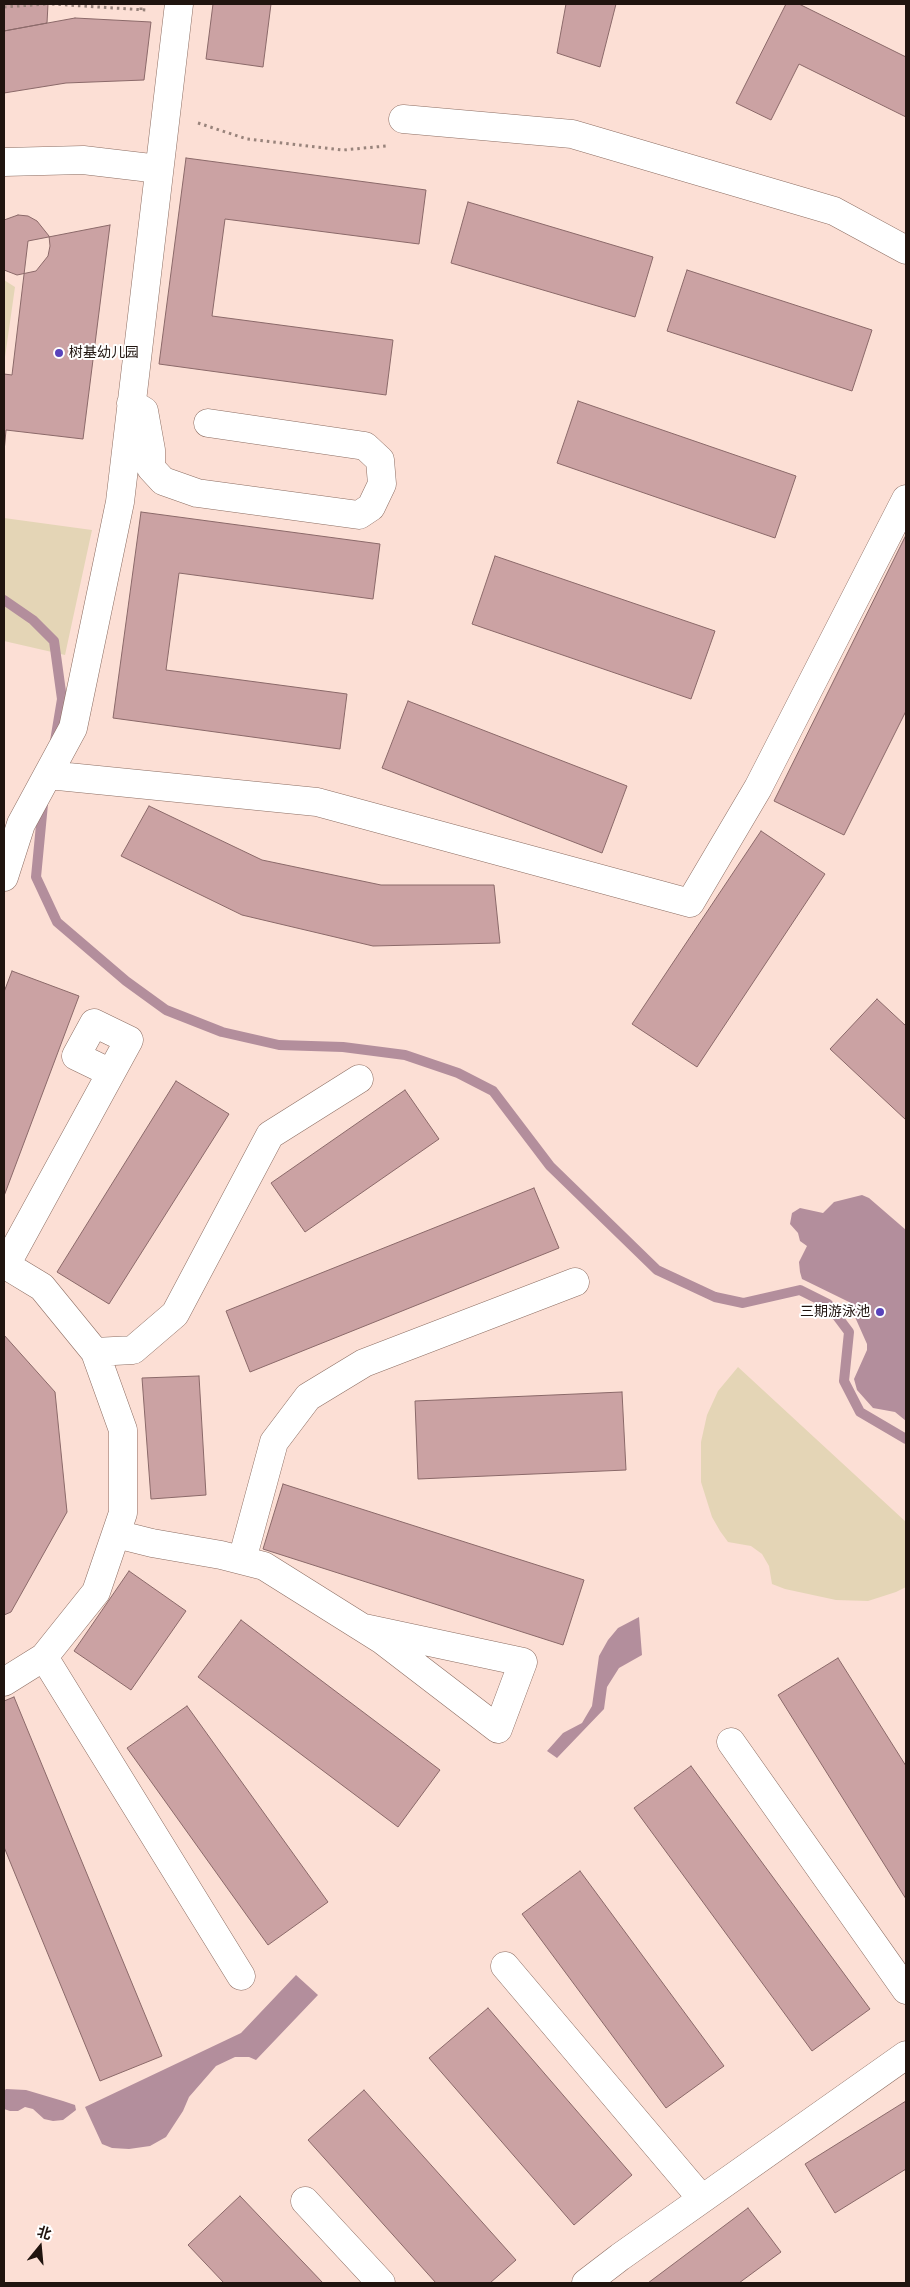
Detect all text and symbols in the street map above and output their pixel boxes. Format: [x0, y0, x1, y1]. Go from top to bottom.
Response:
place label: 树基幼儿园 [69, 345, 139, 361]
marker: 树基幼儿园 [53, 347, 65, 359]
place label: 三期游泳池 [800, 1304, 870, 1320]
marker: 三期游泳池 [874, 1306, 886, 1318]
north arrow [15, 2222, 65, 2272]
text: 北 [35, 2222, 54, 2243]

